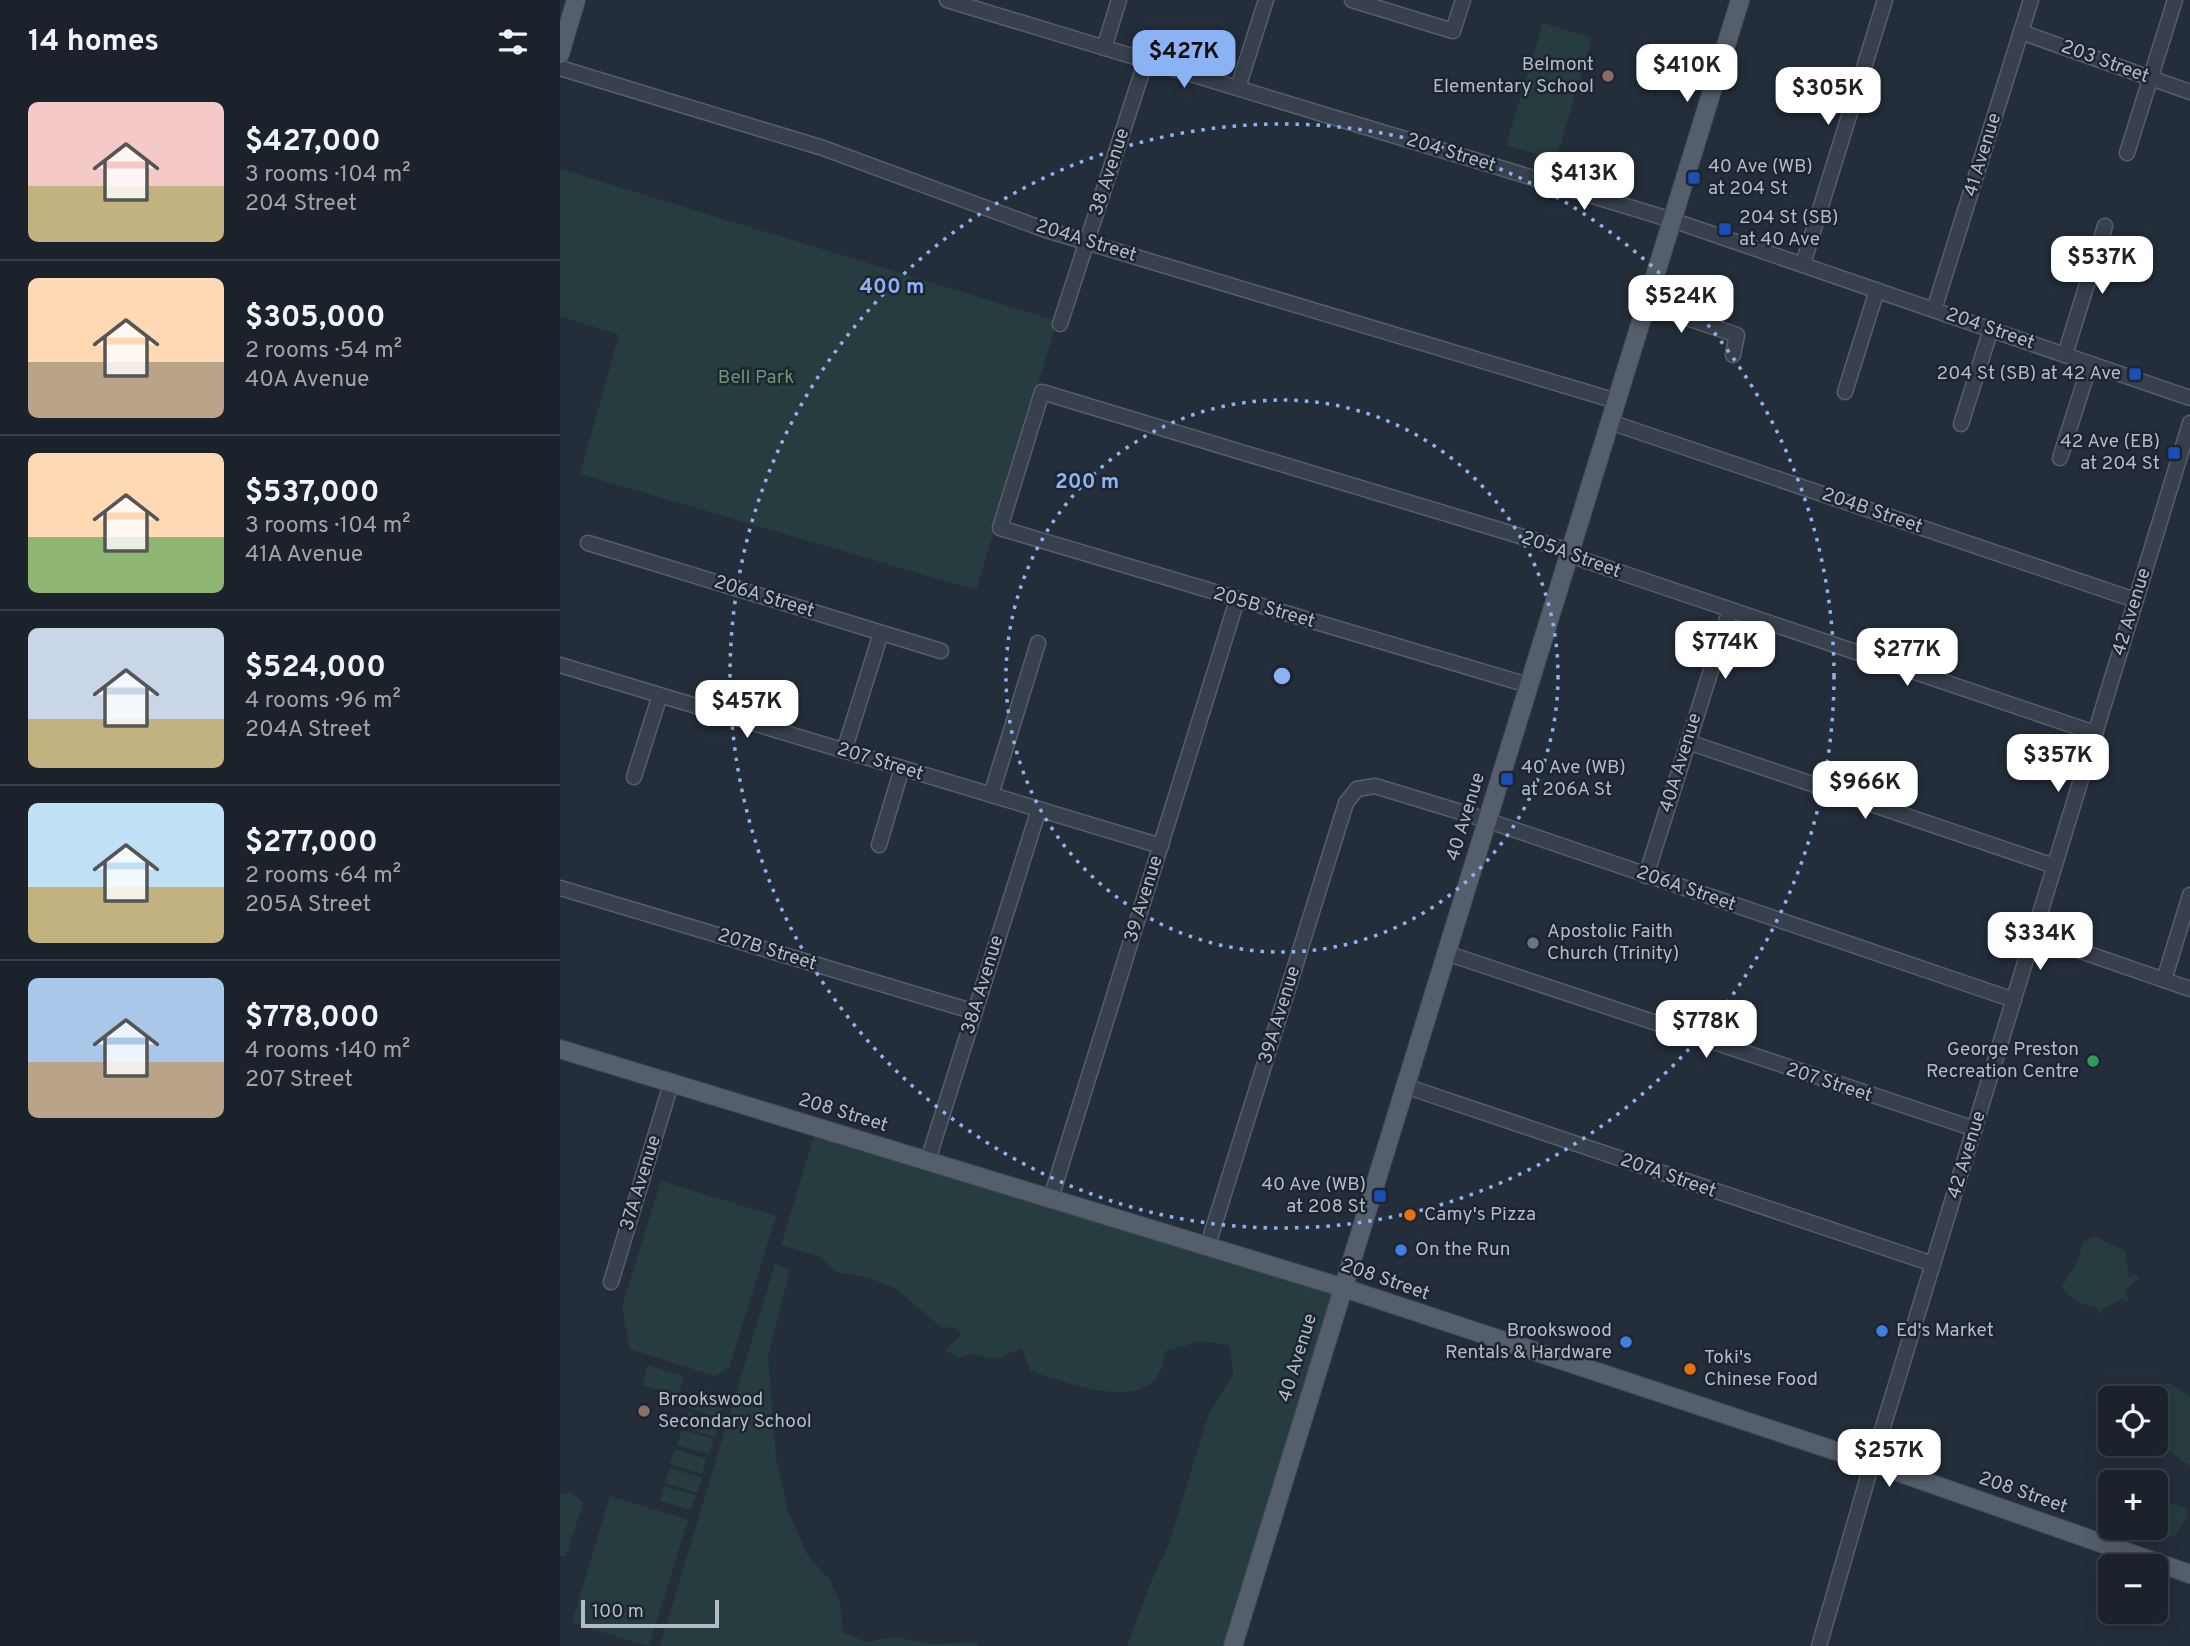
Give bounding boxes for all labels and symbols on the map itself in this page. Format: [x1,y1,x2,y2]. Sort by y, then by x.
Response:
pin: $427K [1135,31,1233,90]
street label: 203 Street [2058,35,2152,89]
pin: $410K [1638,44,1736,104]
place label: Belmont Elementary School [1433,53,1594,99]
marker: Belmont Elementary School [1600,68,1616,84]
pin: $305K [1779,68,1877,127]
street label: 41 Avenue [1959,110,2007,200]
street label: 38 Avenue [1085,125,1135,219]
street label: 204 Street [1403,128,1499,178]
pin: $413K [1535,152,1633,212]
place label: 40 Ave (WB) at 204 St [1708,155,1813,201]
marker: 40 Ave (WB) at 204 St [1686,170,1702,186]
place label: 204 St (SB) at 40 Ave [1739,206,1839,252]
street label: 204A Street [1033,214,1139,268]
marker: 204 St (SB) at 40 Ave [1717,221,1733,237]
pin: $537K [2053,236,2151,296]
text: 400 m [860,274,924,301]
pin: $524K [1632,276,1730,335]
street label: 204 Street [1942,303,2038,355]
place label: 204 St (SB) at 42 Ave [1937,362,2121,386]
park label: Bell Park [718,366,794,390]
marker: 204 St (SB) at 42 Ave [2127,366,2143,382]
place label: 42 Ave (EB) at 204 St [2060,430,2160,476]
marker: 42 Ave (EB) at 204 St [2166,445,2182,461]
text: 200 m [1055,469,1119,496]
street label: 204B Street [1819,483,1925,539]
street label: 205A Street [1518,526,1624,584]
street label: 42 Avenue [2107,565,2157,659]
street label: 206A Street [711,570,817,624]
street label: 205B Street [1210,582,1318,634]
pin: $774K [1676,622,1774,681]
pin: $277K [1858,628,1956,688]
centre of rings [1270,664,1294,688]
pin: $457K [698,680,796,740]
street label: 40A Avenue [1654,710,1708,816]
pin: $357K [2009,734,2107,794]
street label: 207 Street [834,737,926,787]
place label: 40 Ave (WB) at 206A St [1521,756,1626,802]
pin: $966K [1816,762,1914,821]
street label: 40 Avenue [1441,770,1491,864]
marker: 40 Ave (WB) at 206A St [1499,771,1515,787]
street label: 39 Avenue [1119,853,1169,945]
street label: 206A Street [1633,861,1739,917]
pin: $334K [1991,912,2089,972]
place label: Apostolic Faith Church (Trinity) [1547,920,1679,966]
street label: 207B Street [715,924,819,976]
street label: 38A Avenue [957,933,1009,1037]
marker: Apostolic Faith Church (Trinity) [1525,935,1541,951]
street label: 39A Avenue [1254,963,1306,1067]
pin: $778K [1657,1000,1755,1060]
place label: George Preston Recreation Centre [1926,1038,2079,1084]
marker: George Preston Recreation Centre [2085,1053,2101,1069]
street label: 207 Street [1783,1058,1875,1108]
street label: 208 Street [795,1088,891,1138]
street label: 42 Avenue [1942,1108,1992,1202]
street label: 37A Avenue [615,1132,667,1234]
street label: 207A Street [1617,1148,1719,1204]
place label: 40 Ave (WB) at 208 St [1261,1173,1366,1219]
marker: 40 Ave (WB) at 208 St [1372,1188,1388,1204]
place label: Camy's Pizza [1424,1203,1536,1227]
marker: Camy's Pizza [1402,1207,1418,1223]
place label: On the Run [1415,1238,1510,1262]
marker: On the Run [1393,1242,1409,1258]
street label: 208 Street [1337,1254,1433,1306]
street label: 40 Avenue [1273,1311,1323,1405]
place label: Brookswood Rentals & Hardware [1445,1319,1612,1365]
place label: Ed's Market [1896,1319,1994,1343]
marker: Ed's Market [1874,1323,1890,1339]
marker: Brookswood Rentals & Hardware [1618,1334,1634,1350]
place label: Toki's Chinese Food [1704,1346,1818,1392]
marker: Toki's Chinese Food [1682,1361,1698,1377]
place label: Brookswood Secondary School [658,1388,812,1434]
marker: Brookswood Secondary School [636,1403,652,1419]
pin: $257K [1840,1430,1938,1489]
street label: 208 Street [1975,1467,2071,1519]
scale bar [581,1597,719,1629]

